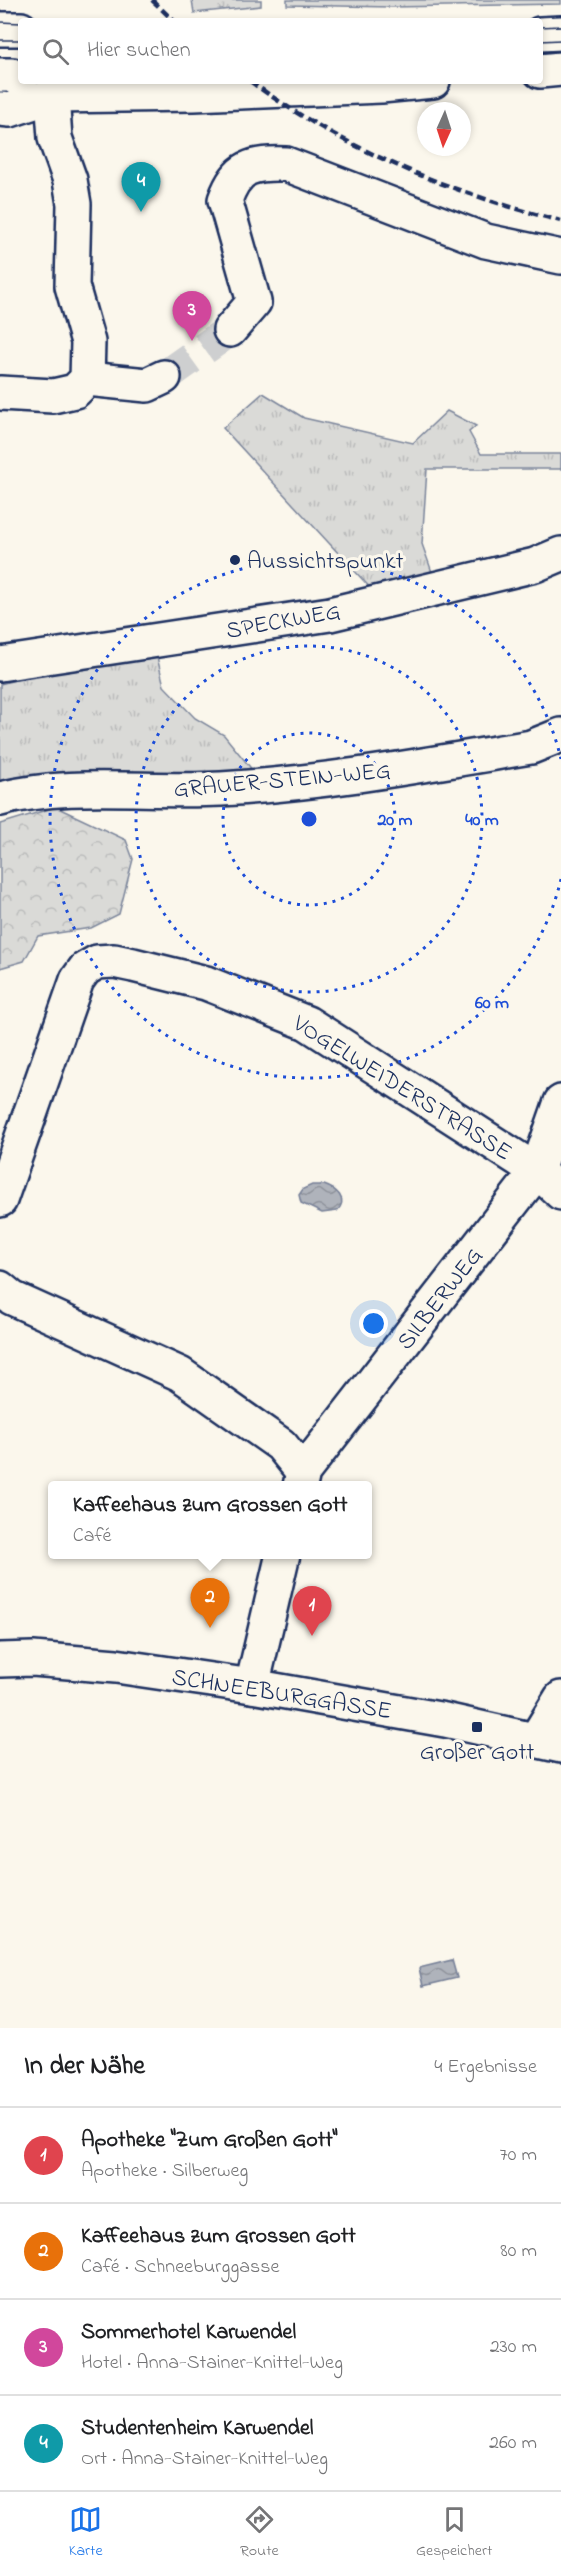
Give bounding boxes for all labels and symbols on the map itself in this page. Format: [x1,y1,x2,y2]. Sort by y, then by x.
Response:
north arrow [417,102,471,156]
pin: 4 [122,162,160,212]
pin: 3 [172,292,212,341]
place label: Aussichtspunkt [247,545,404,580]
marker: Aussichtspunkt [228,553,242,567]
street label: SPECKWEG [224,595,343,650]
street label: GRAUER-STEIN-WEG [172,755,392,808]
text: 20 m [376,808,413,834]
text: 40 m [465,808,499,834]
centre of rings [299,809,319,829]
text: 60 m [475,991,509,1017]
street label: VOGELWEIDERSTRASSE [285,1007,518,1171]
street label: SILBERWEG [390,1241,492,1358]
your location [359,1309,388,1338]
pin: 2 [190,1578,230,1628]
pin: 1 [292,1586,332,1636]
street label: SCHNEEBURGGASSE [169,1661,394,1730]
marker: Großer Gott [470,1720,484,1734]
place label: Großer Gott [420,1736,534,1771]

